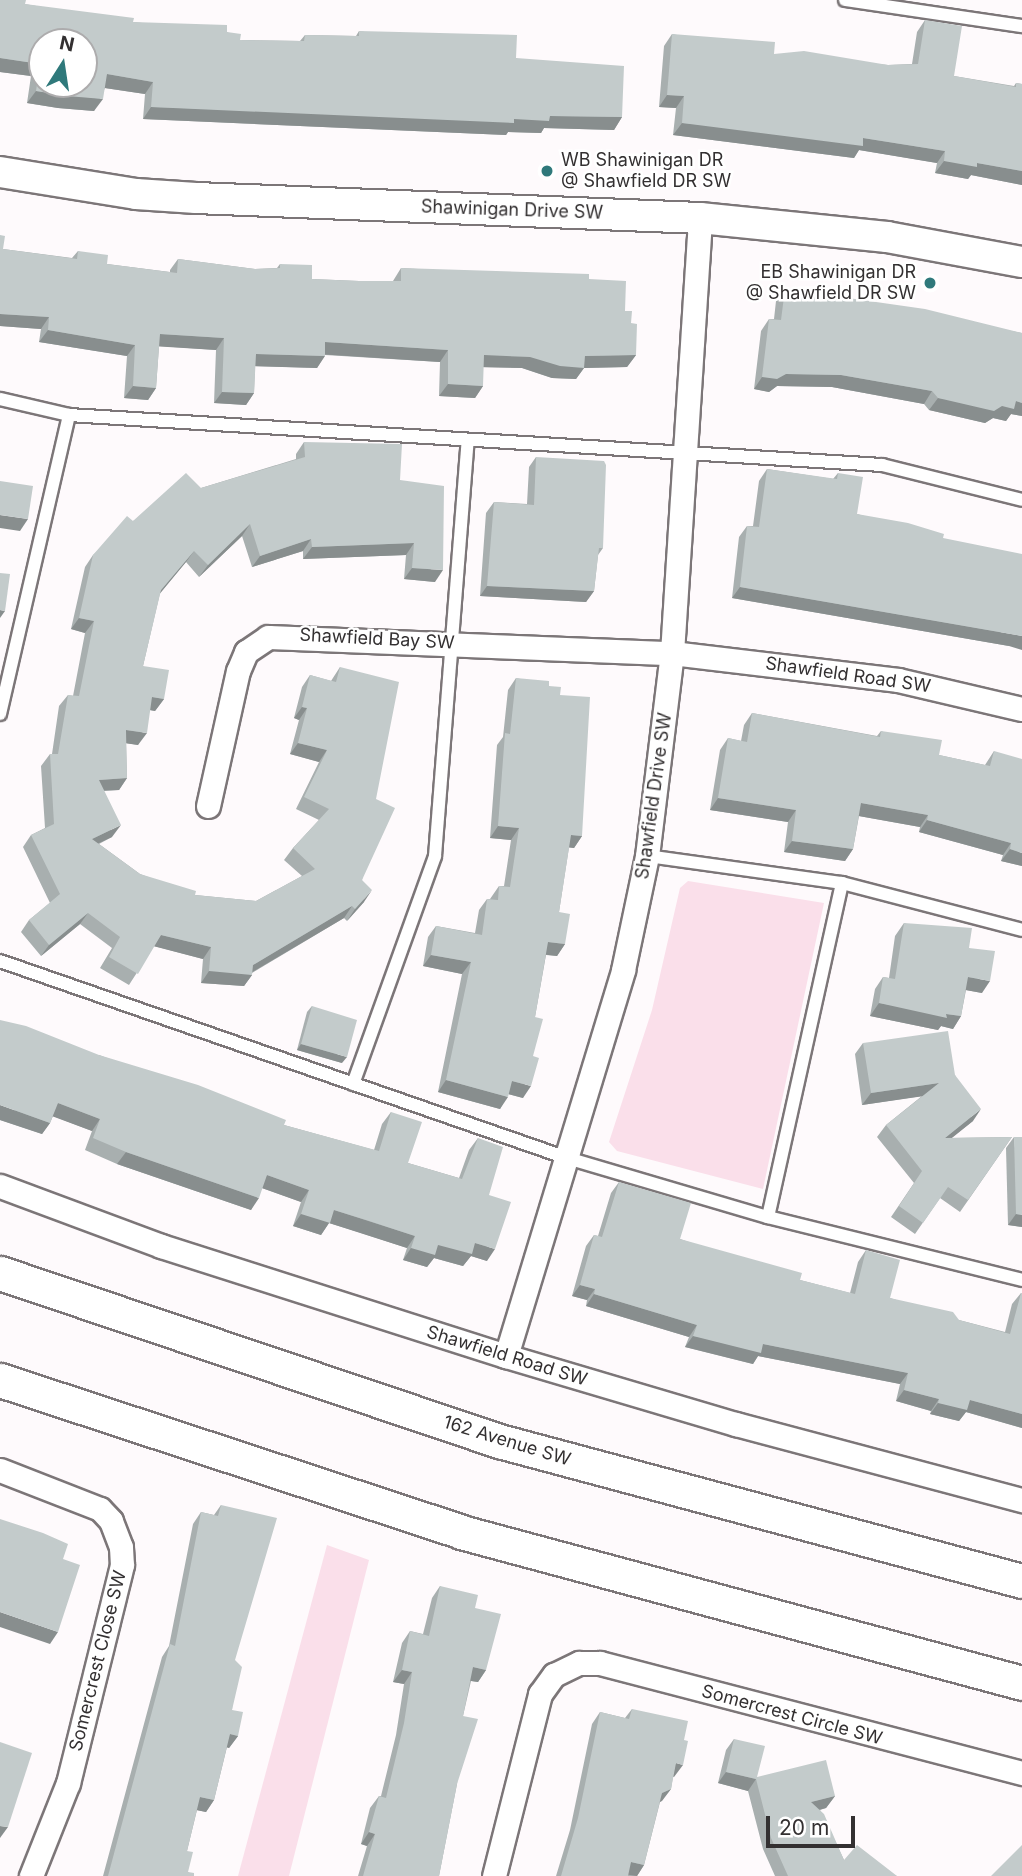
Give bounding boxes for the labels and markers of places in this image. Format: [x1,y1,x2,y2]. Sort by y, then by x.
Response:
place label: WB Shawinigan DR @ Shawfield DR SW [561,150,731,192]
marker: WB Shawinigan DR @ Shawfield DR SW [539,163,555,179]
place label: EB Shawinigan DR @ Shawfield DR SW [746,262,916,304]
marker: EB Shawinigan DR @ Shawfield DR SW [922,275,938,291]

